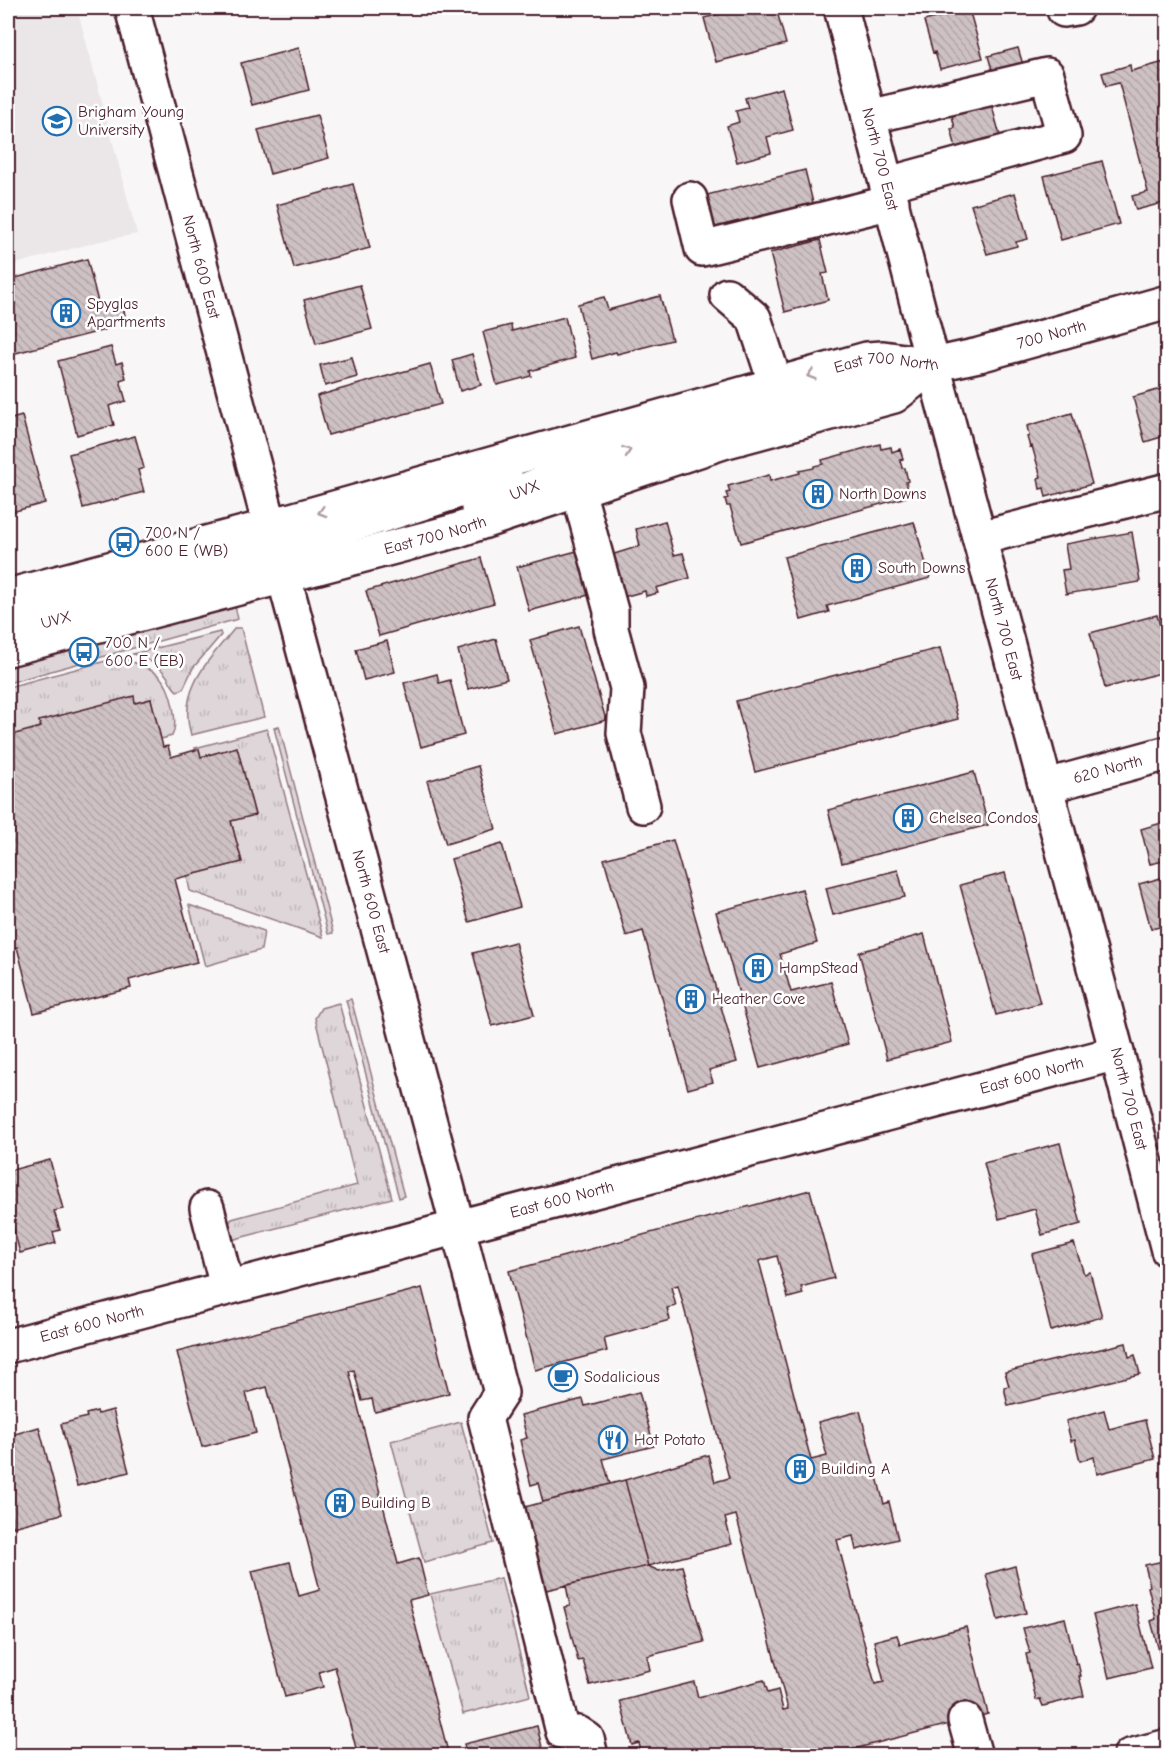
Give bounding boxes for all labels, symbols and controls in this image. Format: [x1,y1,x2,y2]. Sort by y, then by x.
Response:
place label: Brigham Young University [78,103,184,139]
school or university icon: Brigham Young University [41,105,73,137]
street label: North 700 East [858,106,902,213]
street label: North 600 East [179,213,224,321]
place label: Spyglas Apartments [87,295,166,331]
building icon: Spyglas Apartments [50,297,82,329]
street label: 700 North [1015,316,1088,353]
street label: East 700 North [832,349,940,377]
one-way arrow [806,368,817,380]
one-way arrow [621,446,632,459]
street label: UVX [507,476,542,504]
building icon: North Downs [802,478,834,510]
place label: North Downs [839,485,927,503]
one-way arrow [317,505,328,517]
street label: East 700 North [382,512,489,558]
place label: 700 N / 600 E (WB) [145,524,228,560]
bus stop icon: 700 N / 600 E (WB) [108,526,140,558]
building icon: South Downs [841,552,873,584]
place label: South Downs [878,559,966,577]
street label: North 700 East [981,576,1026,683]
street label: UVX [39,607,73,633]
place label: 700 N / 600 E (EB) [105,634,184,670]
bus stop icon: 700 N / 600 E (EB) [68,636,100,668]
street label: 620 North [1071,751,1144,787]
building icon: Chelsea Condos [892,802,924,834]
place label: Chelsea Condos [929,809,1038,827]
street label: North 600 East [348,848,393,956]
building icon: HampStead [742,952,774,984]
place label: HampStead [779,959,858,977]
building icon: Heather Cove [675,983,707,1015]
place label: Heather Cove [712,990,805,1008]
street label: North 700 East [1107,1045,1151,1152]
street label: East 600 North [978,1053,1086,1098]
street label: East 600 North [508,1177,616,1222]
street label: East 600 North [38,1301,146,1346]
cafe icon: Sodalicious [547,1361,579,1393]
place label: Sodalicious [584,1368,660,1386]
restaurant icon: Hot Potato [597,1424,629,1456]
place label: Hot Potato [634,1431,705,1449]
building icon: Building A [784,1453,816,1485]
place label: Building A [821,1460,890,1478]
building icon: Building B [324,1487,356,1519]
place label: Building B [361,1494,431,1512]

